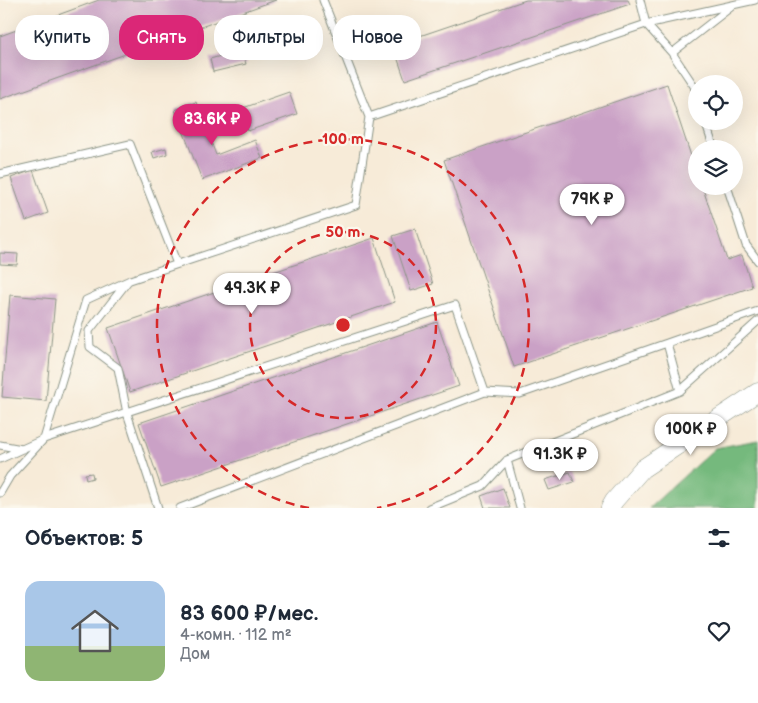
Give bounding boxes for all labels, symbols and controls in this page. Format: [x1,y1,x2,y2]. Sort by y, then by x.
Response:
chip: Купить [15,15,109,60]
chip: Снять [119,15,204,60]
chip: Фильтры [214,15,323,60]
chip: Новое [333,15,421,60]
map controls [688,75,743,195]
button: locate [688,75,743,130]
pin: 83.6K ₽ [166,104,258,146]
text: 83.6K ₽ [184,110,240,129]
text: 100 m [322,130,364,149]
button: layers [688,140,743,195]
pin: 79K ₽ [557,184,627,226]
text: 79K ₽ [571,190,613,209]
text: 50 m [326,223,361,242]
pin: 49.3K ₽ [206,272,298,315]
text: 49.3K ₽ [224,279,280,298]
centre of rings [334,316,352,334]
pin: 100K ₽ [650,414,732,456]
text: 100K ₽ [665,420,717,439]
pin: 91.3K ₽ [514,438,606,481]
text: 91.3K ₽ [533,445,587,464]
icon: filters [705,524,733,552]
text: Объектов: 5 [25,526,143,551]
icon: home [65,601,125,661]
text: 83 600 ₽/мес. [180,601,318,626]
icon: heart [705,617,733,645]
text: 4-комн. · 112 m² [180,626,292,645]
text: Дом [180,645,210,664]

